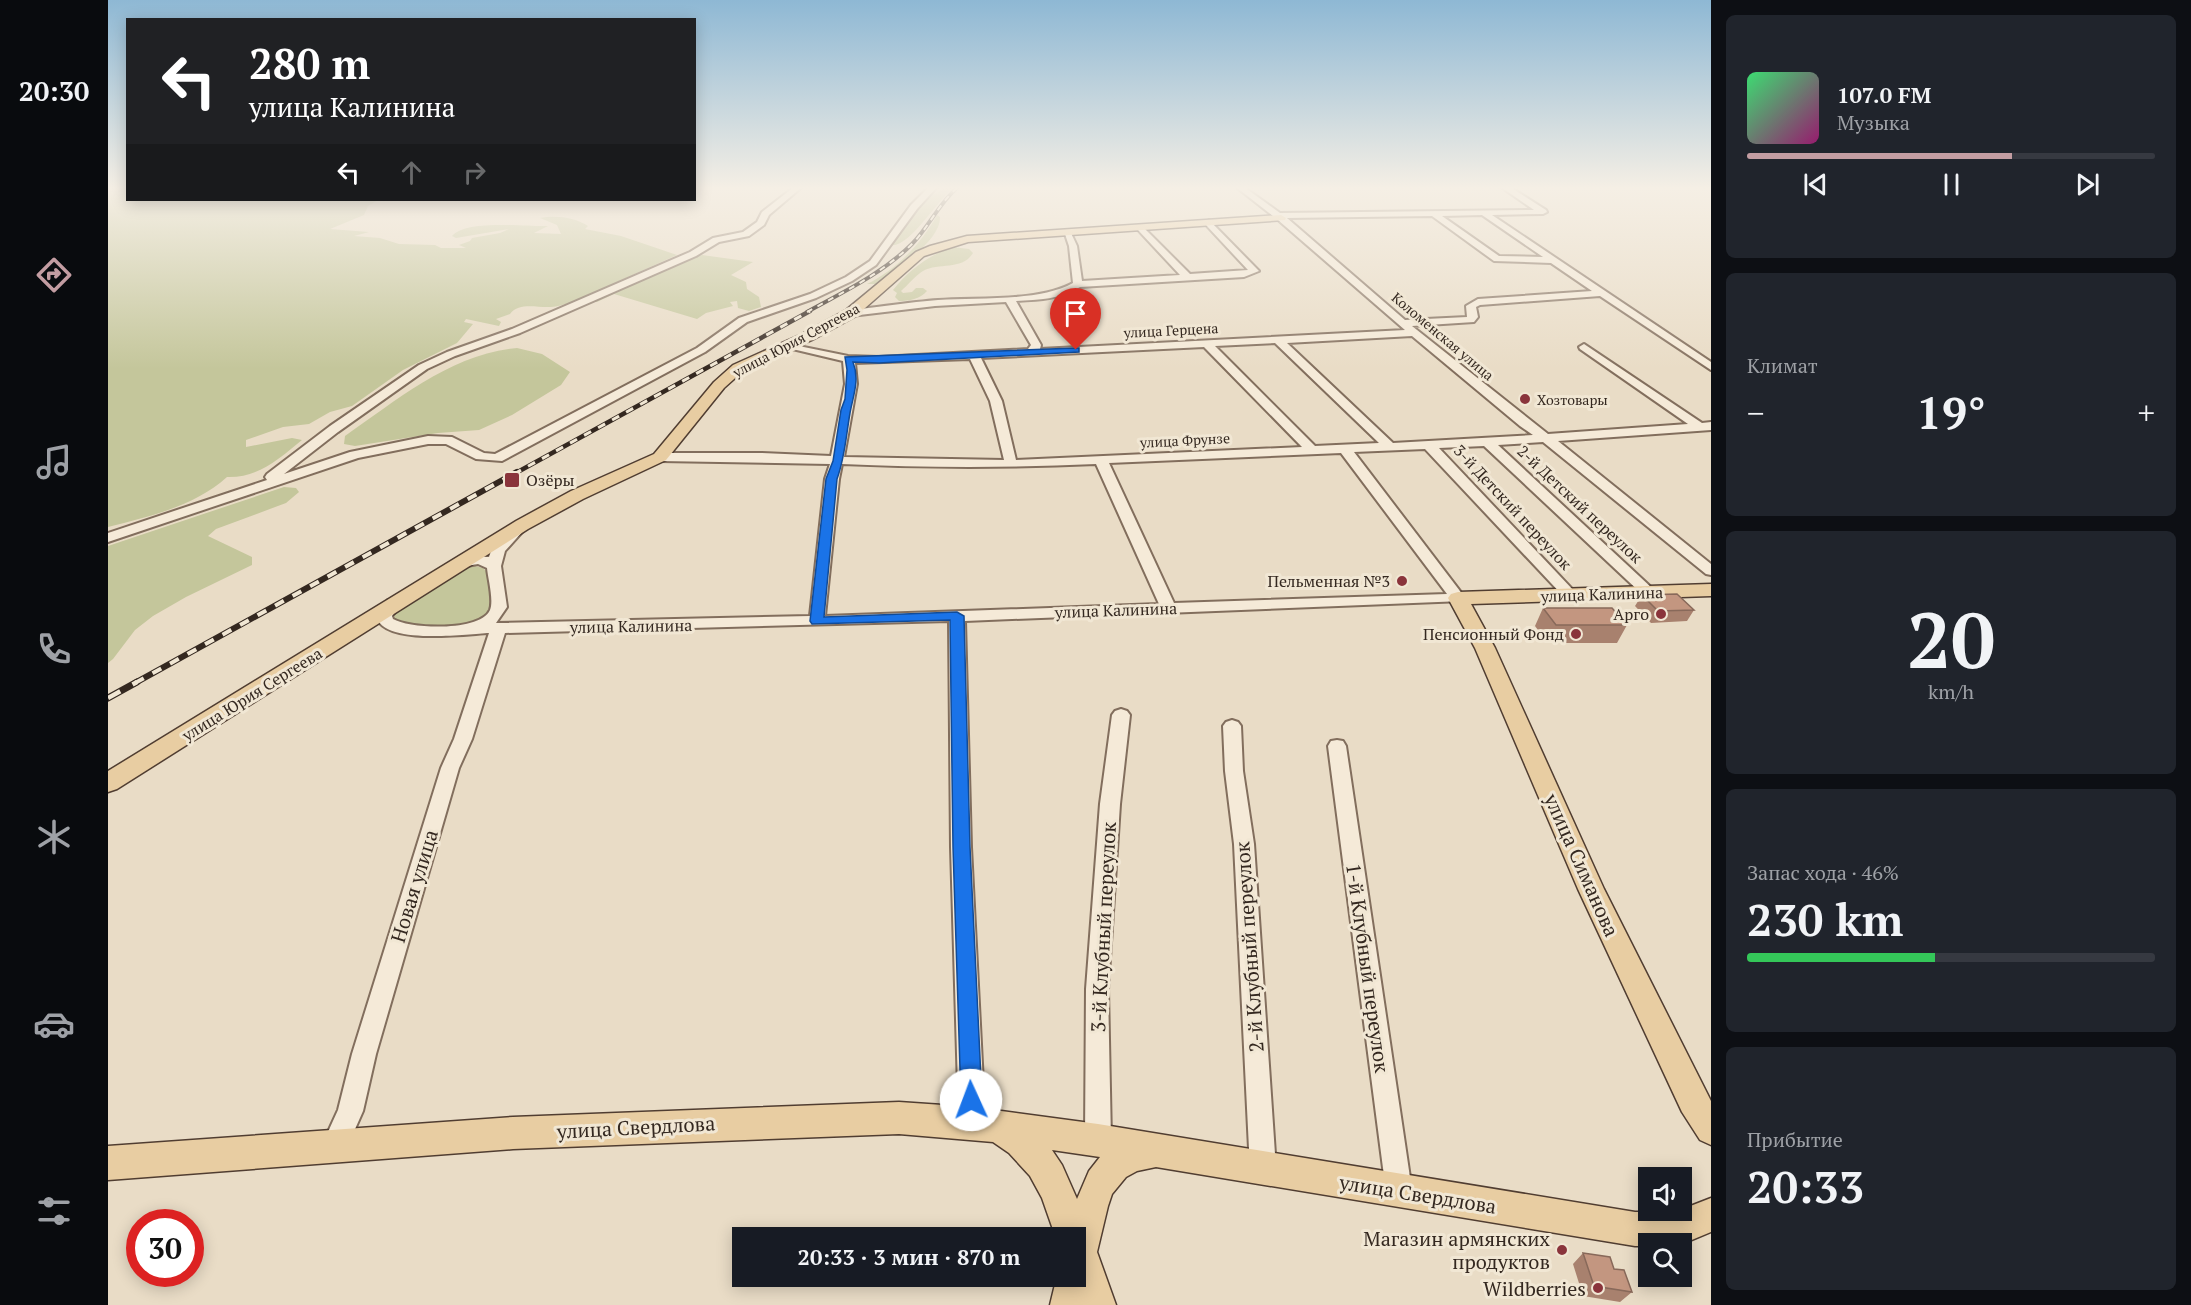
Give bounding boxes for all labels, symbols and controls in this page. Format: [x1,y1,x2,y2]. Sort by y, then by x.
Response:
text: 280 m [249,35,370,91]
icon: left [150,42,228,120]
text: 20:30 [19,73,89,109]
text: 107.0 FM [1837,80,1931,109]
text: улица Калинина [249,89,455,125]
text: Музыка [1837,109,1910,136]
icon: left [332,156,365,189]
icon: ahead [395,156,428,189]
icon: right [458,156,491,189]
icon: previous [1799,168,1832,201]
icon: pause [1935,168,1968,201]
icon: next [2071,168,2104,201]
icon: directions [33,254,75,296]
pin [1050,288,1101,350]
street label: Коломенская улица [1388,288,1498,384]
icon: arrive [1059,297,1092,330]
street label: улица Юрия Сергеева [728,298,863,382]
street label: улица Герцена [1122,318,1219,342]
text: Климат [1747,352,1818,379]
text: 19° [1916,382,1986,442]
place label: Хозтовары [1537,390,1608,409]
text: − [1747,391,1765,434]
text: + [2137,391,2155,434]
marker: Хозтовары [1518,392,1532,406]
street label: улица Фрунзе [1139,428,1230,452]
street label: 3-й Детский переулок [1449,440,1577,575]
street label: 2-й Детский переулок [1513,440,1648,568]
icon: music [33,441,75,483]
place label: Озёры [526,469,575,491]
marker: Озёры [503,471,521,489]
place label: Пельменная №3 [1268,570,1390,592]
marker: Пельменная №3 [1395,574,1409,588]
street label: улица Калинина [1539,581,1664,607]
text: 20 [1907,587,1995,690]
street label: улица Калинина [1053,597,1178,623]
place label: Арго [1613,603,1649,625]
marker: Арго [1654,607,1668,621]
street label: улица Калинина [569,614,692,638]
place label: Пенсионный Фонд [1423,623,1564,645]
marker: Пенсионный Фонд [1569,627,1583,641]
icon: phone [33,628,75,670]
street label: улица Юрия Сергеева [177,642,326,747]
text: km/h [1928,678,1974,705]
street label: улица Симанова [1538,788,1626,941]
icon: climate [33,816,75,858]
street label: 3-й Клубный переулок [1084,821,1122,1033]
street label: Новая улица [384,826,444,946]
street label: 2-й Клубный переулок [1228,841,1270,1053]
text: Запас хода · 46% [1747,859,1899,886]
street label: 1-й Клубный переулок [1340,862,1396,1074]
text: 230 km [1747,889,1903,949]
icon: car [33,1003,75,1045]
position arrow [939,1068,1003,1132]
street label: улица Свердлова [555,1109,716,1145]
text: Прибытие [1747,1126,1843,1153]
text: 20:33 [1747,1156,1864,1216]
map controls [1638,1167,1692,1287]
button: sound [1638,1167,1692,1221]
street label: улица Свердлова [1337,1168,1498,1220]
icon: filters [33,1190,75,1232]
speed limit sign: 30 [126,1209,204,1287]
place label: Магазин армянских продуктов [1363,1225,1551,1275]
button: search [1638,1233,1692,1287]
text: 20:33 · 3 мин · 870 m [798,1242,1020,1271]
marker: Магазин армянских продуктов [1555,1243,1569,1257]
place label: Wildberries [1483,1275,1586,1302]
marker: Wildberries [1591,1281,1605,1295]

